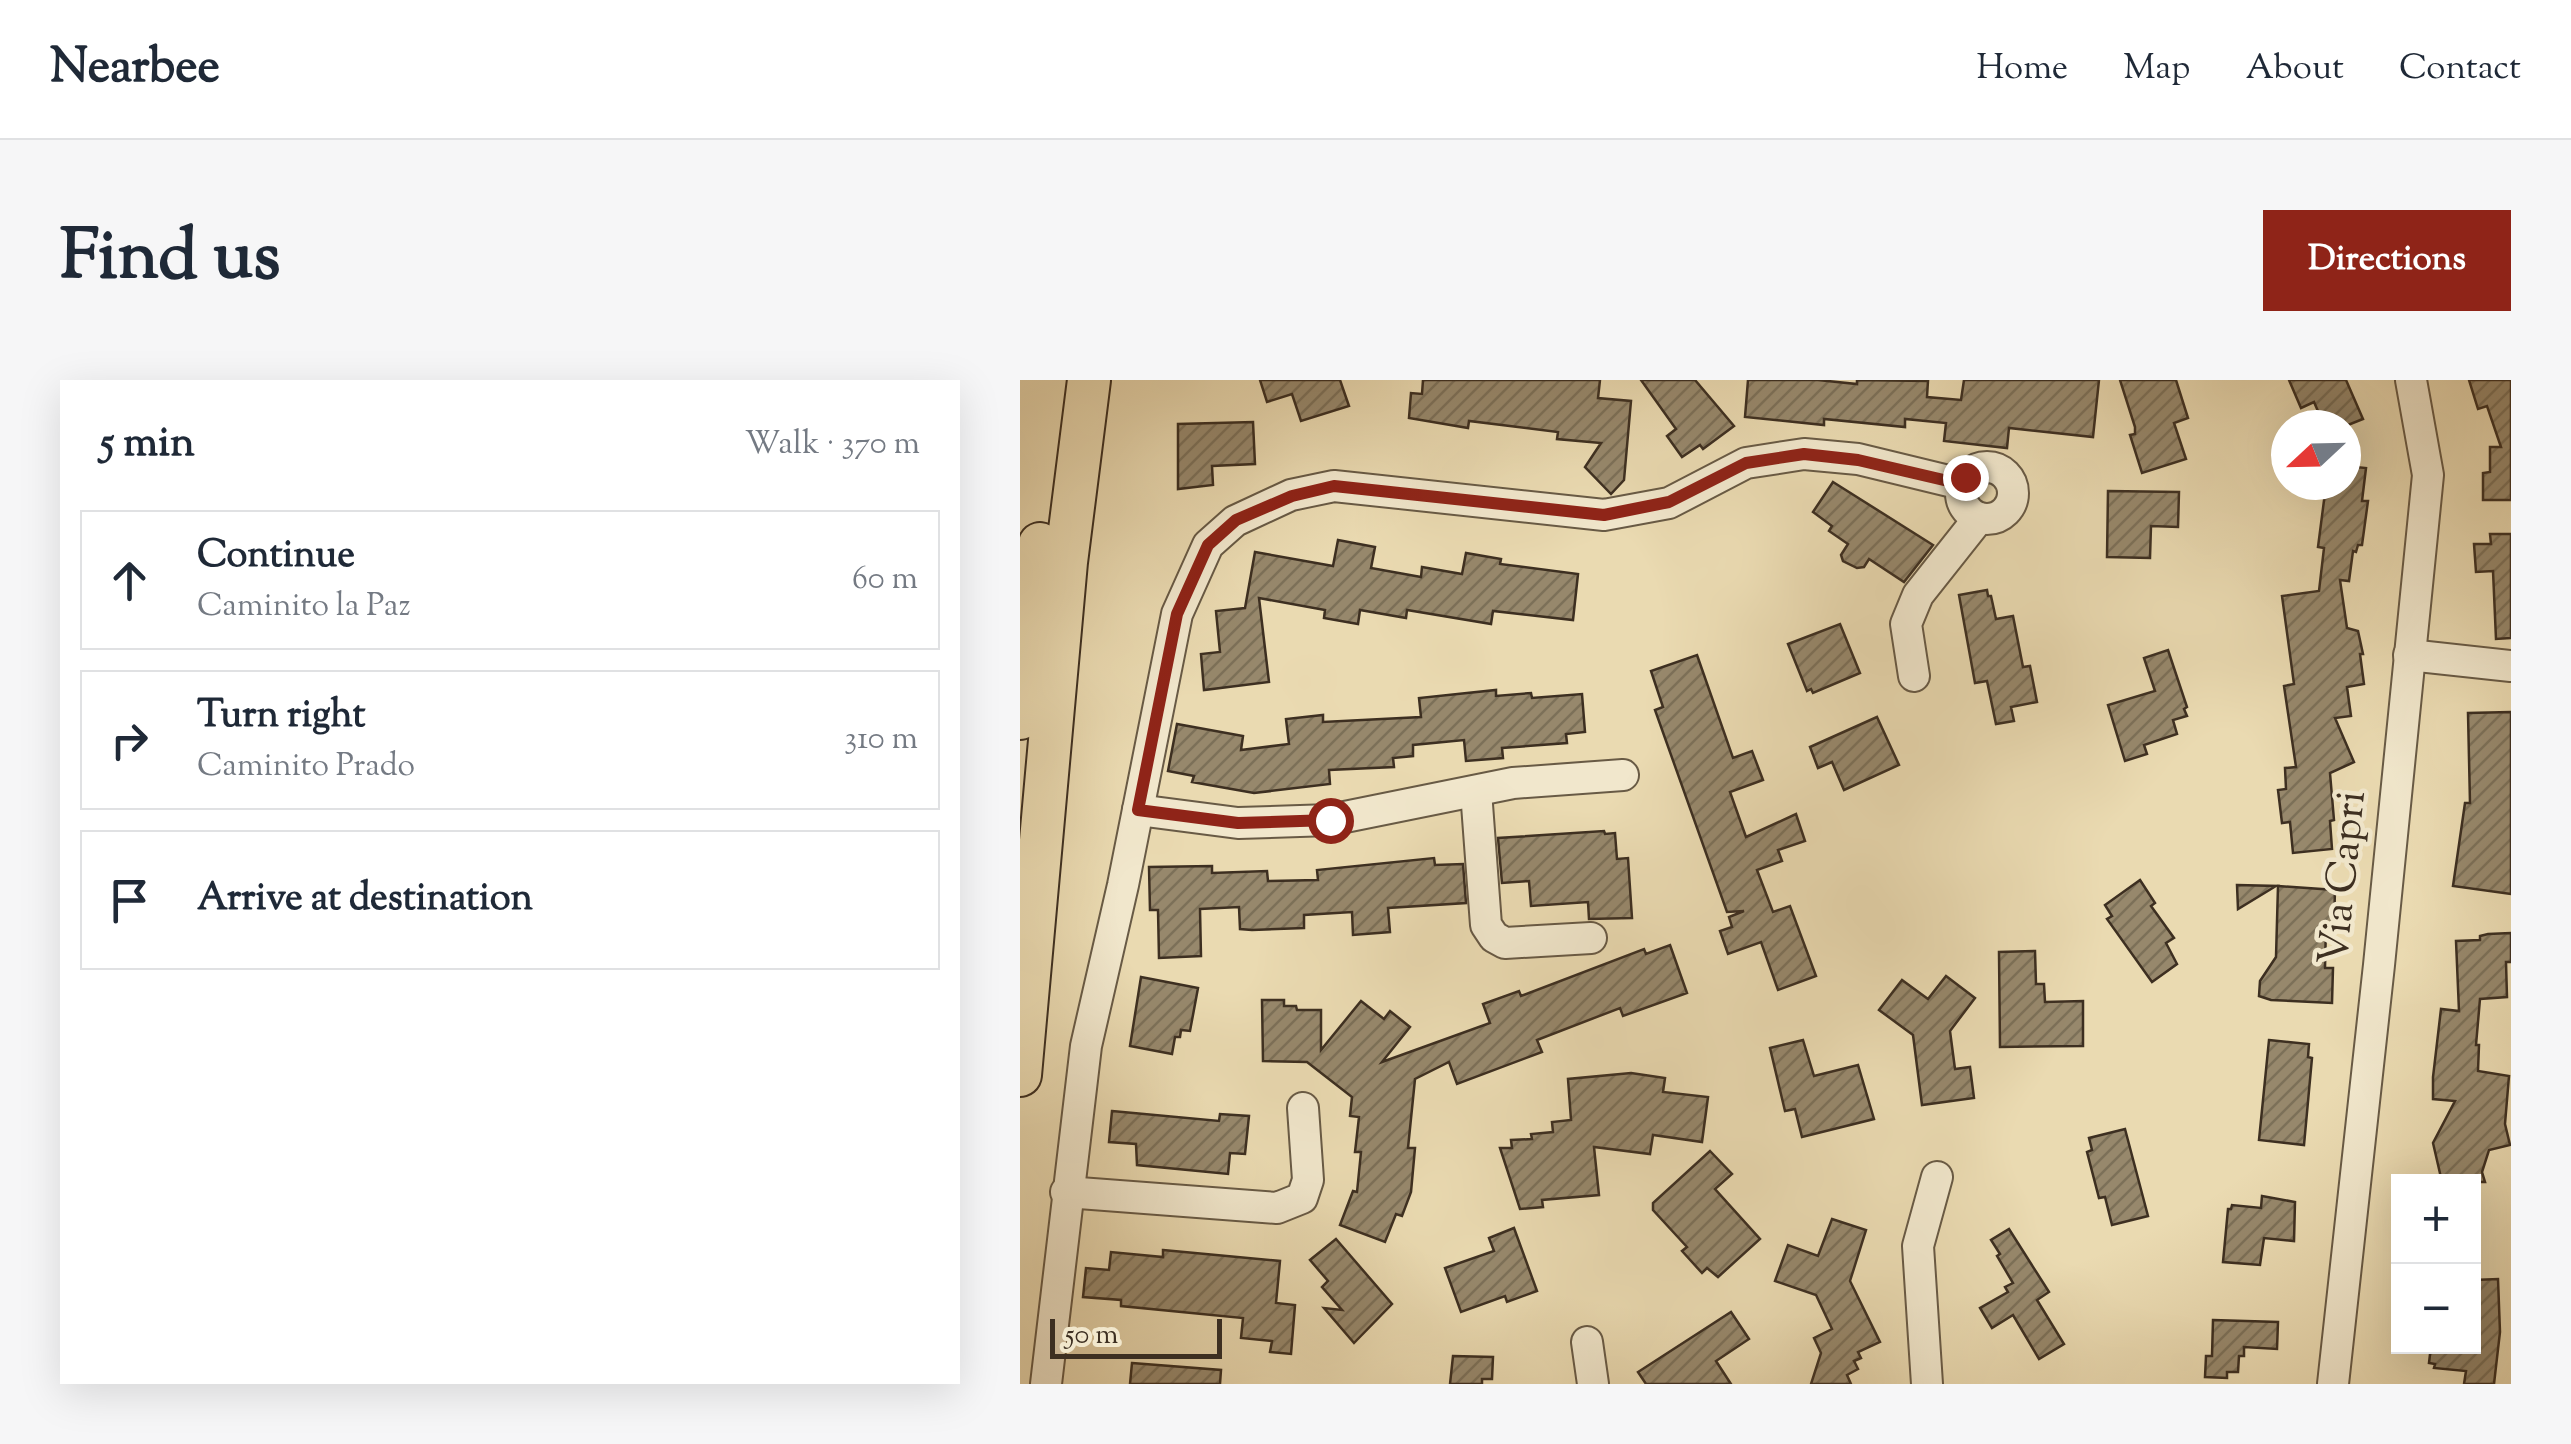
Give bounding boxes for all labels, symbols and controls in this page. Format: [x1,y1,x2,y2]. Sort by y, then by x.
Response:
text: Nearbee [50,35,220,104]
text: Home [1976,44,2068,95]
text: Map [2123,44,2191,95]
text: About [2246,44,2344,95]
text: Contact [2399,44,2521,95]
text: Find us [60,210,281,310]
button: Directions [2263,210,2511,311]
north arrow [2271,410,2361,500]
text: 5 min [100,415,195,475]
text: Walk · 370 m [745,422,920,468]
route end [1943,455,1989,501]
text: Continue [197,530,355,584]
icon: ahead [102,553,157,608]
text: 60 m [852,557,918,603]
text: Caminito la Paz [197,584,411,630]
text: Turn right [197,690,365,744]
icon: right [102,713,157,768]
text: 310 m [844,717,918,763]
text: Caminito Prado [197,744,415,790]
street label: Via Capri [2306,788,2384,968]
route start [1308,798,1354,844]
icon: arrive [102,873,157,928]
text: Arrive at destination [197,873,533,927]
map controls [2391,1174,2481,1354]
button: + [2391,1174,2481,1264]
button: − [2391,1264,2481,1354]
scale bar [1050,1314,1222,1358]
text: 50 m [1065,1316,1119,1356]

